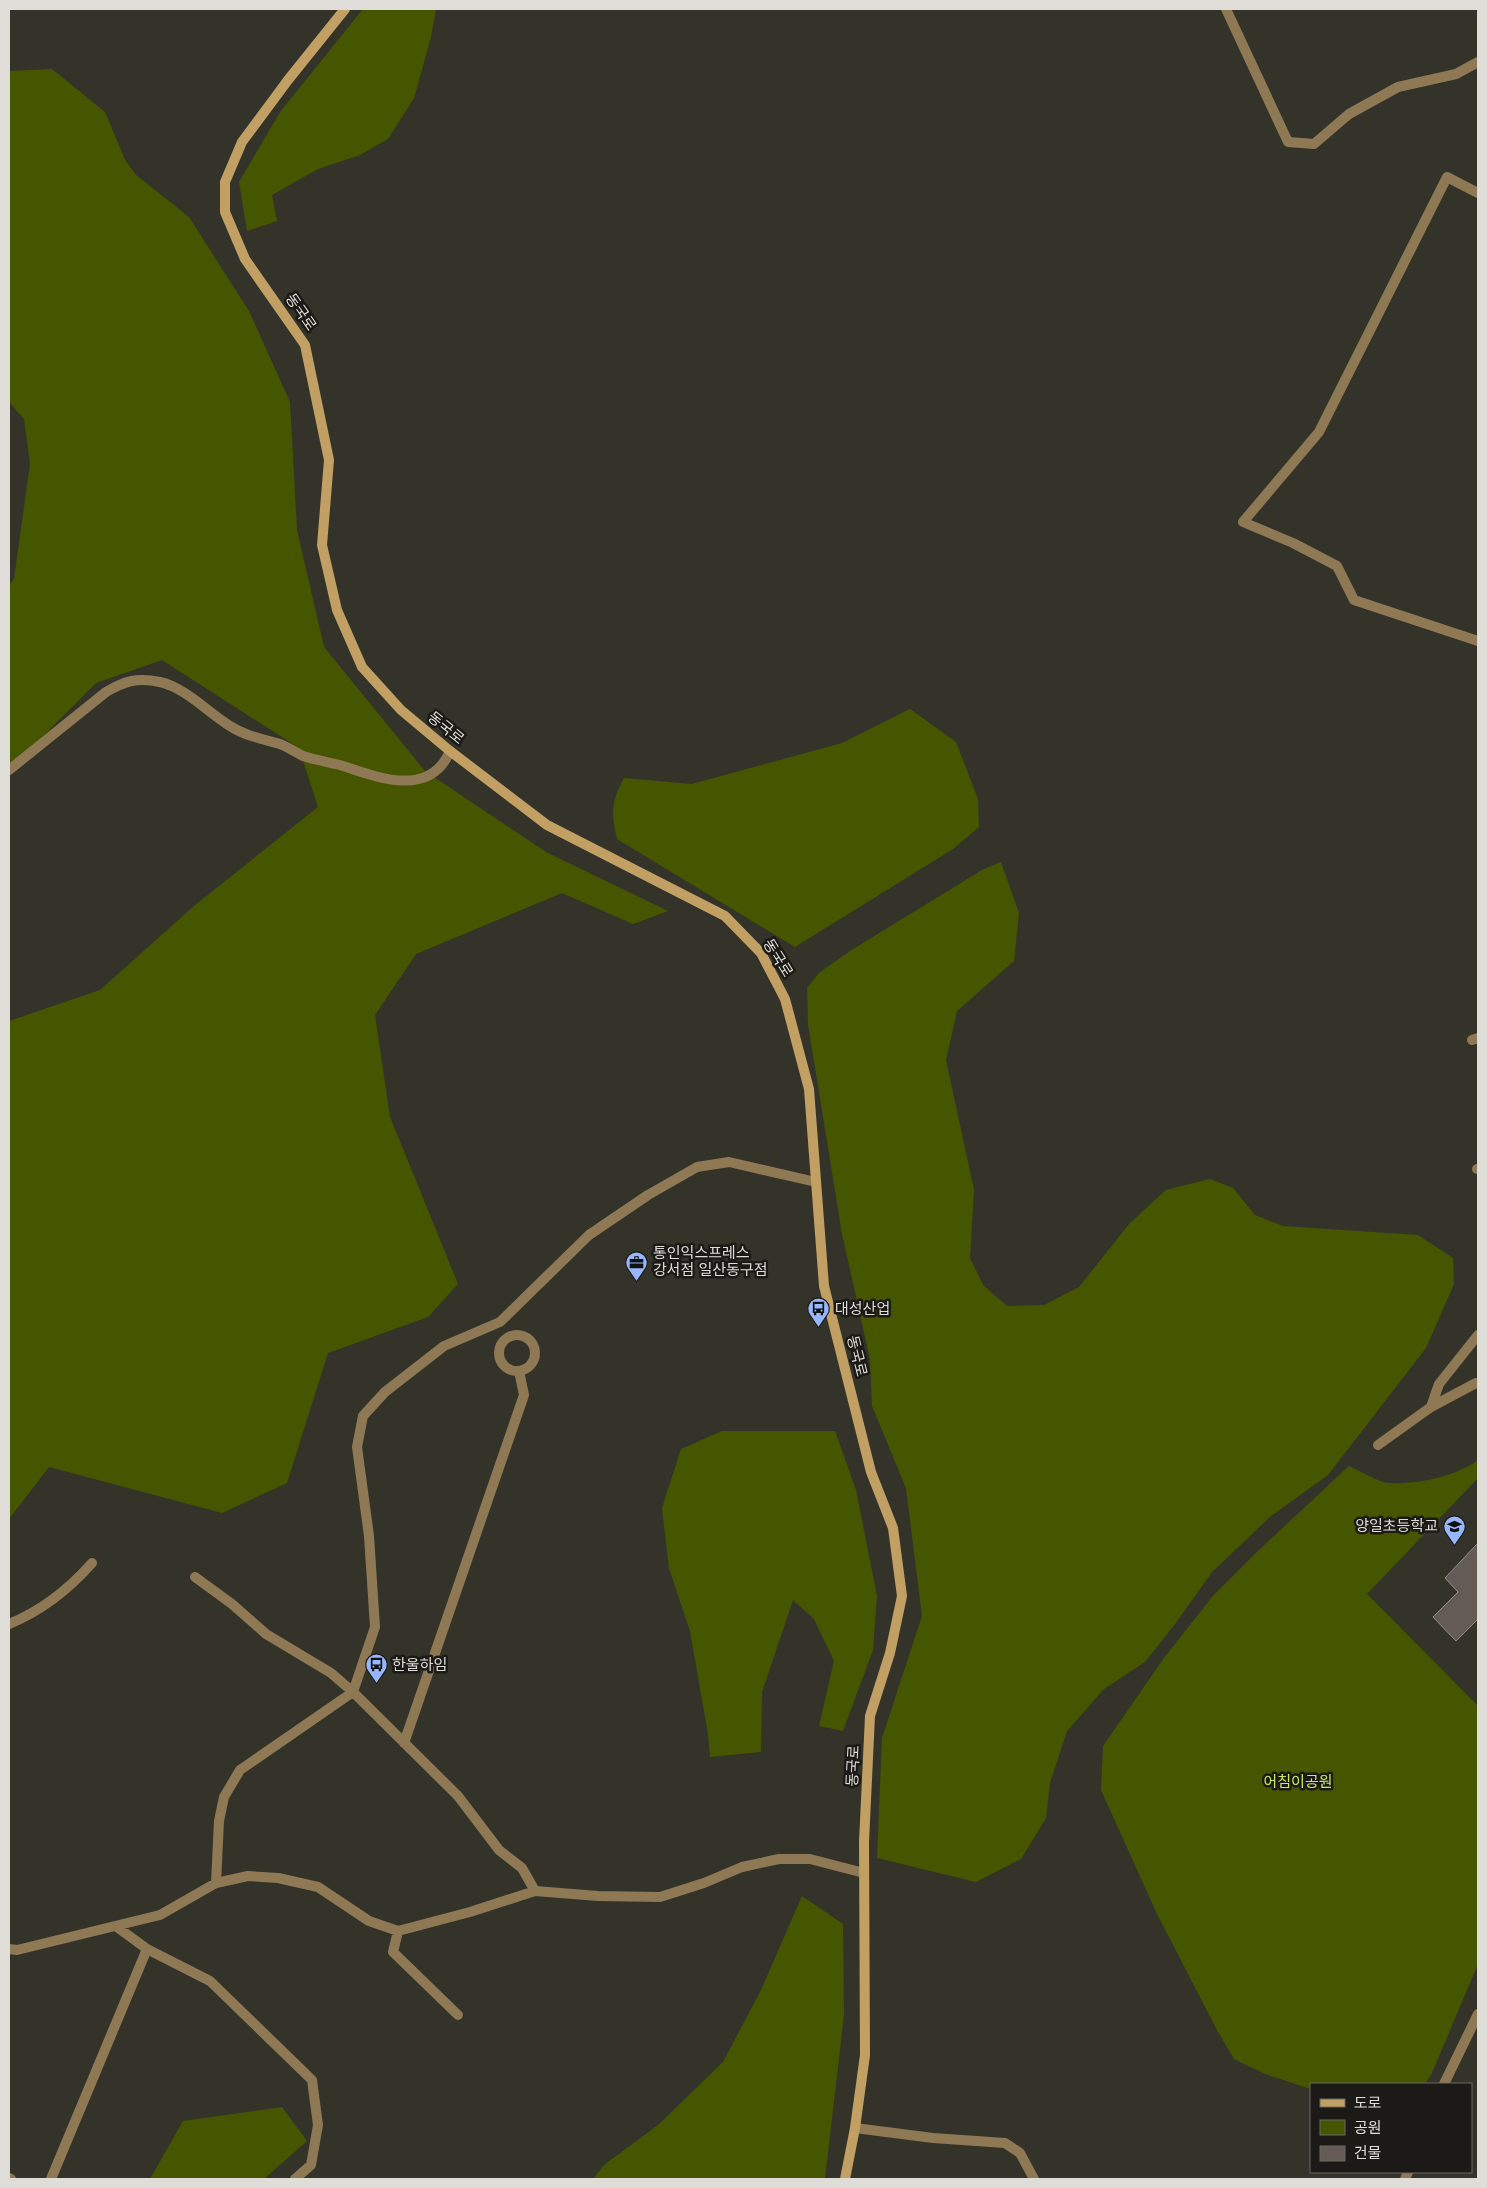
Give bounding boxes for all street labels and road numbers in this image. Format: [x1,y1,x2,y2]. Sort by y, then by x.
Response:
street label: 동국로 [283,290,320,334]
street label: 동국로 [425,708,468,747]
street label: 동국로 [760,936,797,980]
street label: 동국로 [844,1334,871,1378]
street label: 동국로 [843,1745,862,1787]

